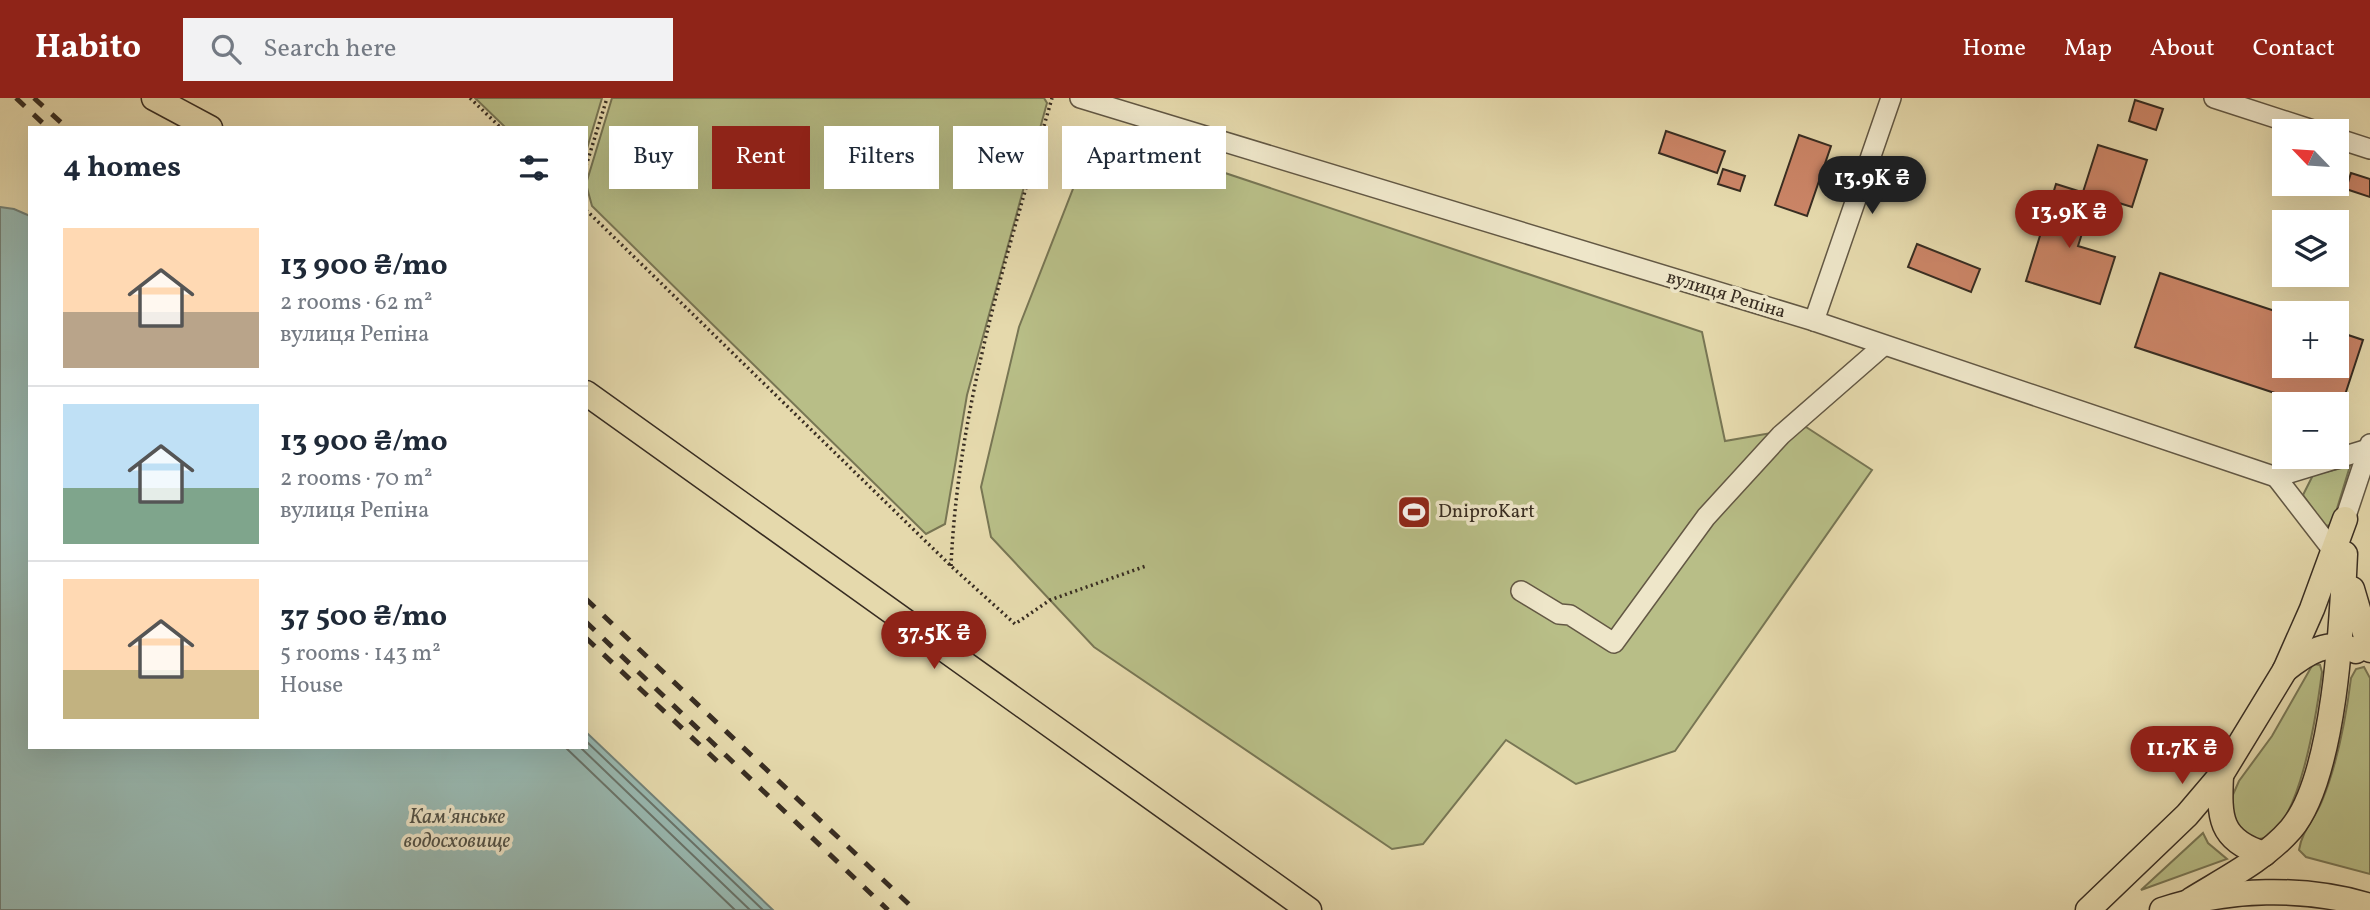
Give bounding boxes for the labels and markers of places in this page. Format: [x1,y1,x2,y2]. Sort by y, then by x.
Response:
pin: 13.9K ₴ [1807,156,1937,216]
pin: 13.9K ₴ [2004,190,2134,250]
sports icon: DniproKart [1395,493,1433,531]
place label: DniproKart [1438,499,1535,525]
pin: 37.5K ₴ [869,612,999,671]
pin: 11.7K ₴ [2117,726,2247,786]

